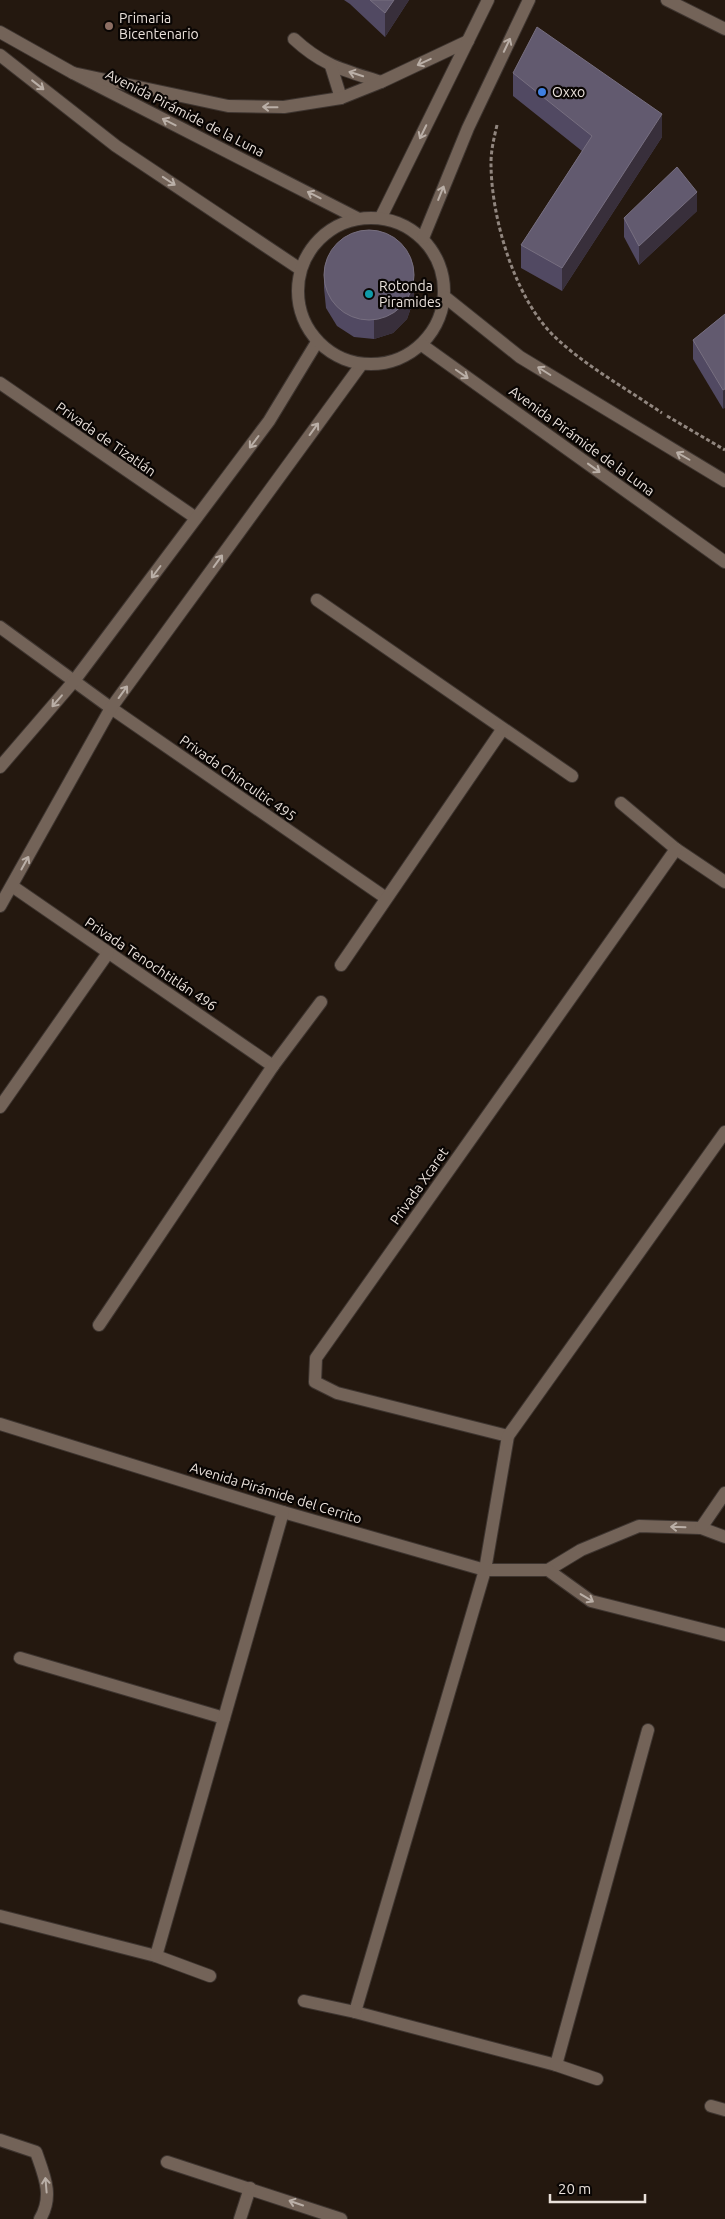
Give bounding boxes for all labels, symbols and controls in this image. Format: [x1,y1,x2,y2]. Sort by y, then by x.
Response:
place label: Primaria Bicentenario [119,10,199,42]
marker: Primaria Bicentenario [103,20,115,32]
one-way arrow [503,38,513,53]
one-way arrow [417,58,432,67]
street label: Avenida Pirámide de la Luna [103,66,267,160]
one-way arrow [349,69,364,78]
one-way arrow [32,79,45,90]
place label: Oxxo [552,84,585,100]
marker: Oxxo [536,86,548,98]
one-way arrow [262,102,278,111]
one-way arrow [162,117,177,126]
one-way arrow [418,124,427,139]
one-way arrow [162,176,176,186]
one-way arrow [437,186,447,201]
one-way arrow [307,190,322,199]
place label: Rotonda Piramides [379,278,441,310]
marker: Rotonda Piramides [363,288,375,300]
one-way arrow [538,366,552,376]
one-way arrow [454,368,468,379]
street label: Avenida Pirámide de la Luna [506,383,658,499]
street label: Privada de Tizatlán [53,399,159,479]
one-way arrow [309,423,319,437]
one-way arrow [248,435,259,448]
one-way arrow [677,450,691,460]
one-way arrow [587,463,601,473]
one-way arrow [213,554,223,568]
one-way arrow [151,565,161,579]
one-way arrow [117,686,128,699]
one-way arrow [52,694,63,707]
street label: Privada Chincultic 495 [177,732,299,824]
one-way arrow [20,857,30,871]
street label: Privada Tenochtitlán 496 [82,914,220,1014]
street label: Privada Xcaret [387,1144,452,1228]
street label: Avenida Pirámide del Cerrito [188,1459,364,1527]
one-way arrow [670,1522,686,1532]
one-way arrow [580,1593,595,1603]
scale bar [550,2172,645,2204]
one-way arrow [41,2178,51,2194]
text: 20 m [558,2180,591,2197]
one-way arrow [288,2198,304,2208]

